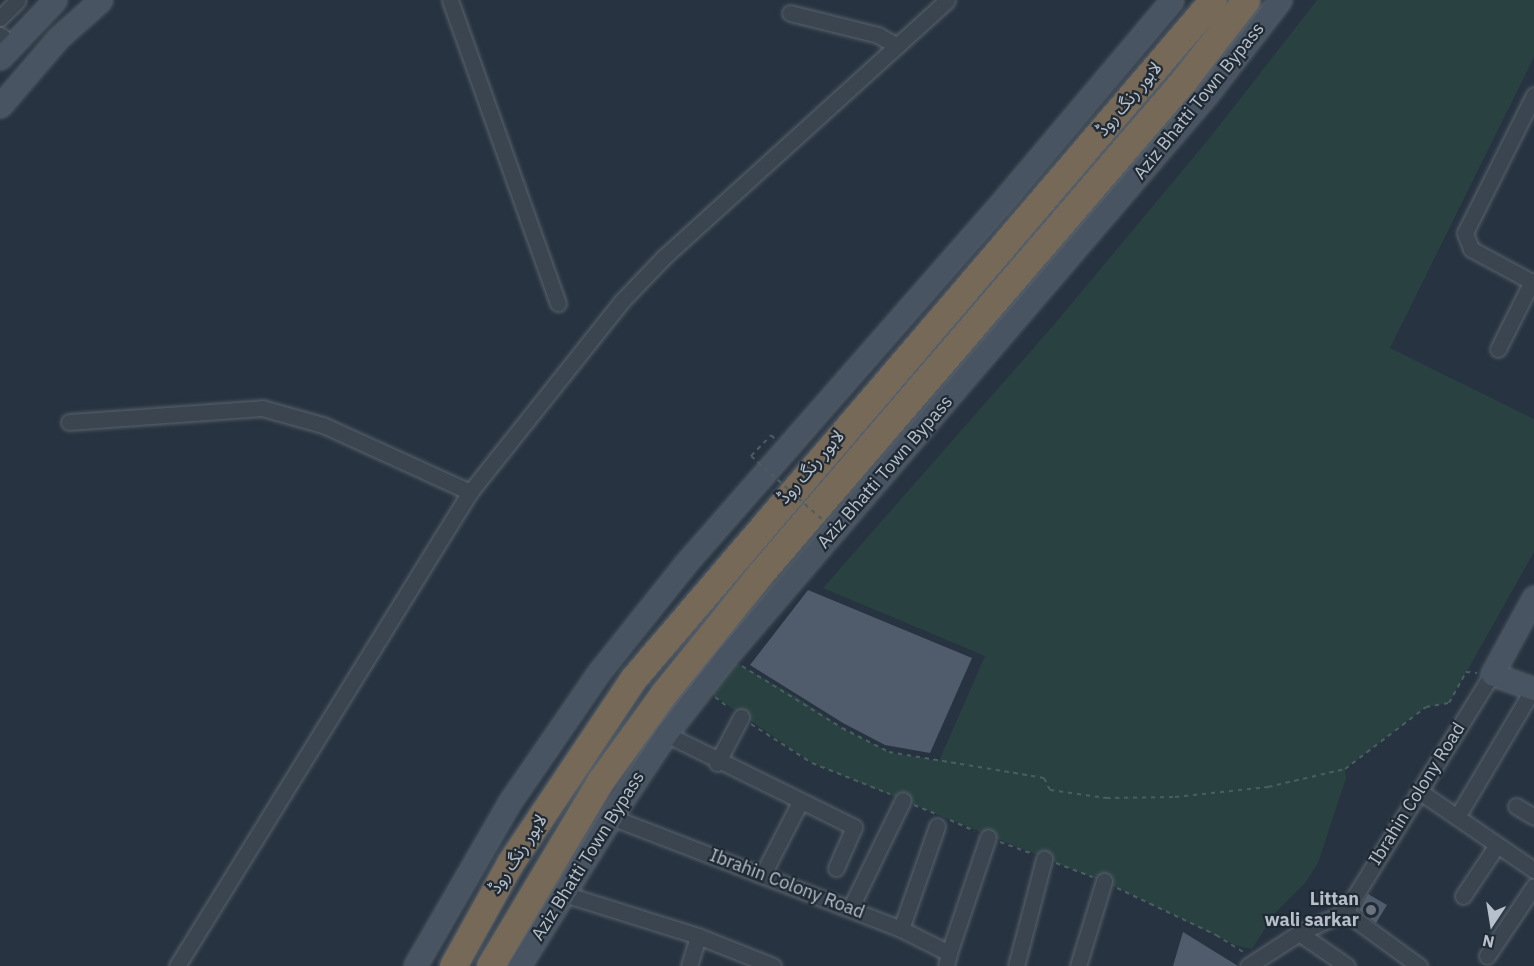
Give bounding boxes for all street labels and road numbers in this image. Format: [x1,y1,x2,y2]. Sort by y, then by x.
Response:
street label: Aziz Bhatti Town Bypass [1129,18,1269,184]
street label: لاہور رنگ روڈ [1092,57,1166,141]
street label: Aziz Bhatti Town Bypass [813,391,957,553]
street label: لاہور رنگ روڈ [773,426,849,508]
street label: Ibrahin Colony Road [1364,719,1470,869]
street label: Aziz Bhatti Town Bypass [527,767,649,945]
street label: لاہور رنگ روڈ [484,810,552,898]
street label: Ibrahin Colony Road [707,845,867,923]

